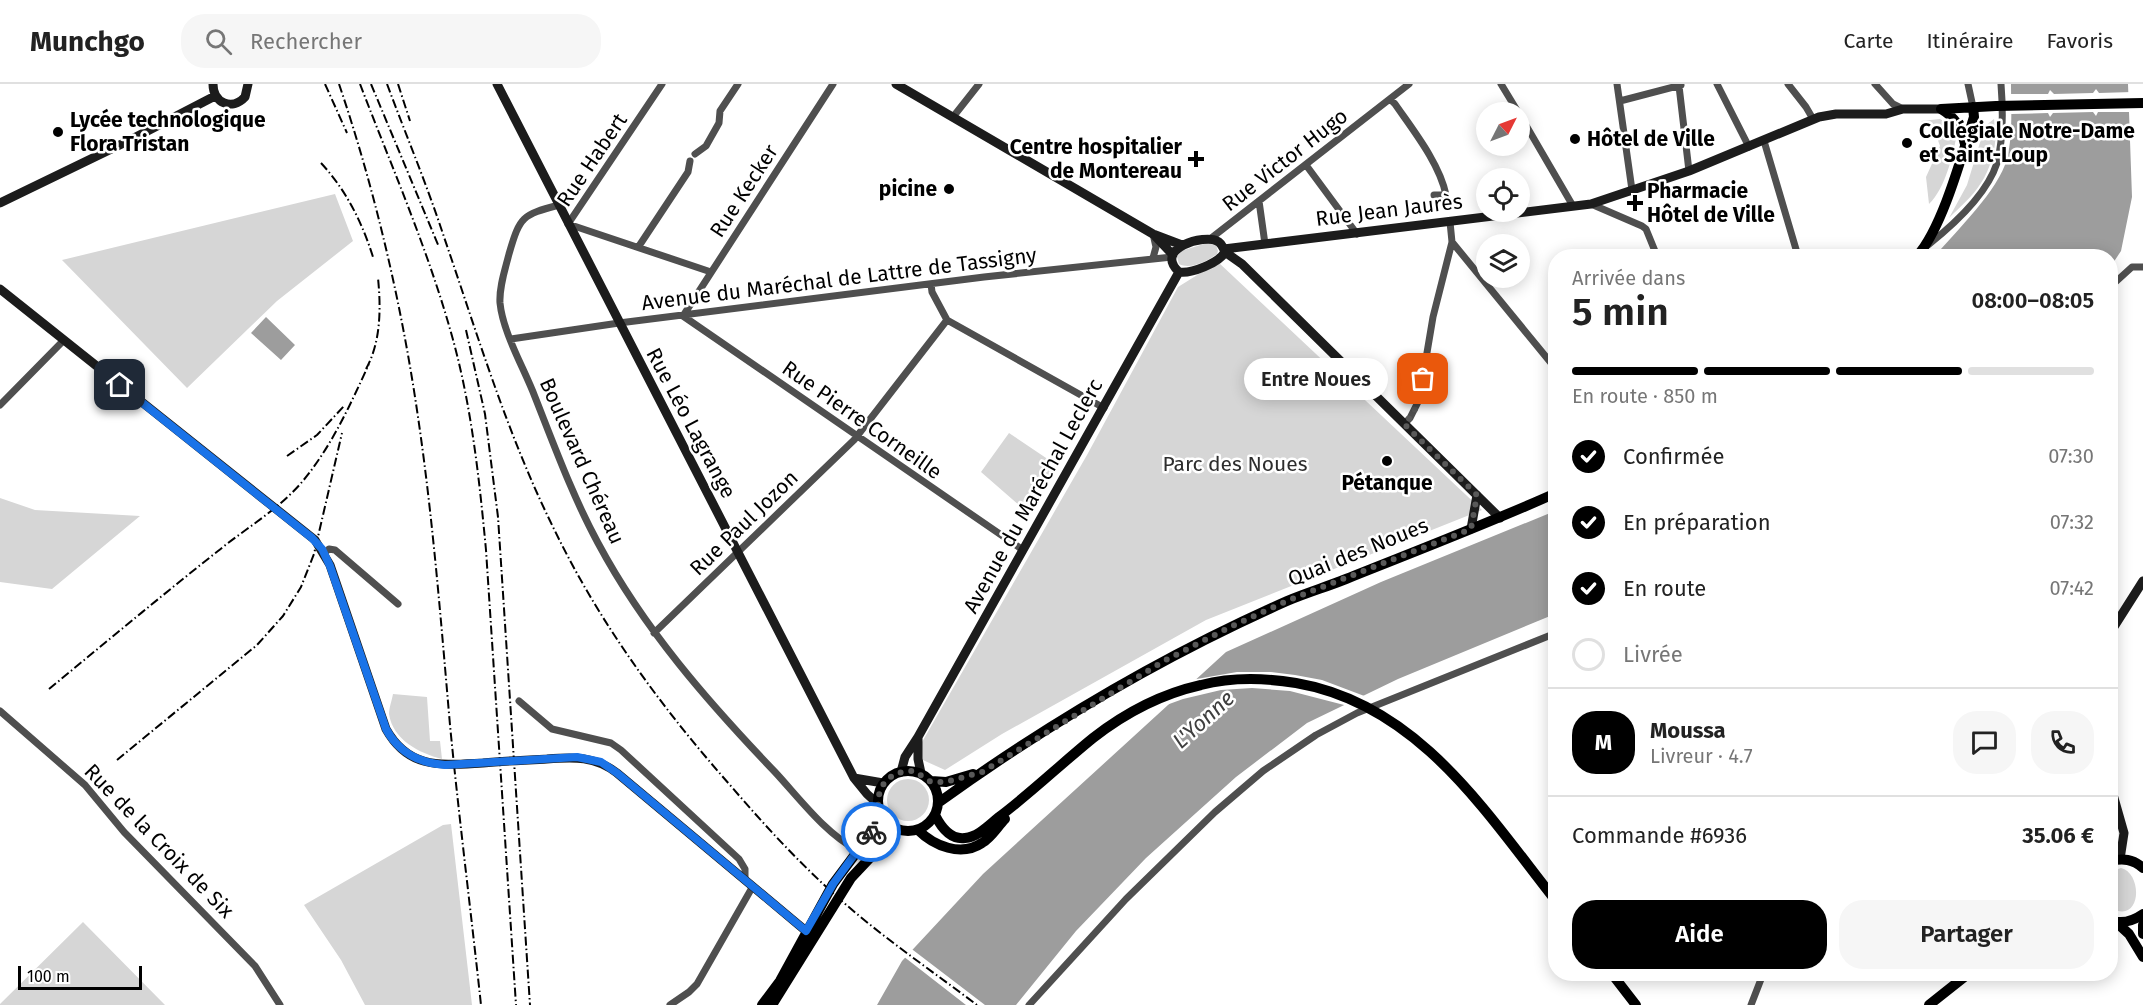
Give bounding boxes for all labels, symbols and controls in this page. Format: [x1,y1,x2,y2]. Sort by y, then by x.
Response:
search box [181,14,601,68]
text: Munchgo [30,25,145,58]
icon: search [202,25,235,58]
text: Rechercher [250,28,362,55]
text: Carte [1844,28,1893,54]
text: Itinéraire [1926,28,2013,54]
text: Favoris [2046,28,2113,54]
north arrow [1476,102,1530,156]
map controls [1476,102,1530,288]
street label: Rue Victor Hugo [1217,103,1353,217]
place label: Lycée technologique Flora Tristan [70,107,266,157]
street label: Rue Habert [551,108,633,212]
place label: Collégiale Notre-Dame et Saint-Loup [1919,118,2135,168]
marker: Lycée technologique Flora Tristan [51,125,65,139]
place label: Hôtel de Ville [1587,126,1715,152]
marker: Hôtel de Ville [1568,132,1582,146]
place label: Centre hospitalier de Montereau [1010,134,1183,184]
marker: Collégiale Notre-Dame et Saint-Loup [1900,136,1914,150]
street label: Rue Kecker [704,140,784,242]
marker: Centre hospitalier de Montereau [1187,150,1205,168]
button: locate [1476,168,1530,222]
place label: picine [879,176,937,202]
place label: Pharmacie Hôtel de Ville [1647,178,1775,228]
marker: picine [942,182,956,196]
street label: Rue Jean Jaurès [1314,188,1464,232]
marker: Pharmacie Hôtel de Ville [1628,196,1642,210]
button: layers [1476,234,1530,288]
street label: Avenue du Maréchal de Lattre de Tassigny [640,242,1039,316]
text: Arrivée dans [1572,266,1685,290]
text: 08:00–08:05 [1971,287,2094,314]
text: 5 min [1572,289,1669,335]
street label: Rue Léo Lagrange [640,343,742,503]
pin [1397,353,1448,404]
street label: Rue Pierre Corneille [777,355,947,485]
callout: Entre Noues [1243,358,1387,400]
pin [94,359,145,410]
icon: bag [1406,362,1439,395]
text: Entre Noues [1261,367,1371,391]
icon: home [103,368,136,401]
street label: Boulevard Chéreau [534,374,630,548]
street label: Avenue du Maréchal Leclerc [958,374,1108,618]
text: En route · 850 m [1572,384,1718,408]
icon: check [1572,440,1605,473]
text: Confirmée [1623,443,1725,470]
text: 07:30 [2048,444,2094,468]
park label: Parc des Noues [1162,451,1308,477]
marker: Pétanque [1380,454,1394,468]
street label: Rue Paul Jozon [684,465,804,581]
place label: Pétanque [1341,470,1433,496]
icon: check [1572,506,1605,539]
text: En préparation [1623,509,1771,536]
text: 07:32 [2050,510,2094,534]
street label: Quai des Noues [1284,512,1432,592]
icon: check [1572,572,1605,605]
text: En route [1623,575,1706,602]
text: 07:42 [2050,576,2094,600]
text: Livrée [1623,641,1683,668]
water label: L'Yonne [1167,685,1240,754]
button: chat [1953,711,2016,774]
button: phone [2031,711,2094,774]
text: Moussa [1650,717,1726,744]
text: M [1595,729,1612,756]
text: Livreur · 4.7 [1650,744,1753,768]
street label: Rue de la Croix de Six [79,758,240,924]
courier [841,802,901,862]
icon: bike [855,816,888,849]
text: Commande #6936 [1572,822,1747,849]
text: 35.06 € [2022,822,2094,849]
button: Aide [1572,900,1827,969]
button: Partager [1839,900,2094,969]
scale bar [18,963,142,990]
text: 100 m [27,967,70,986]

